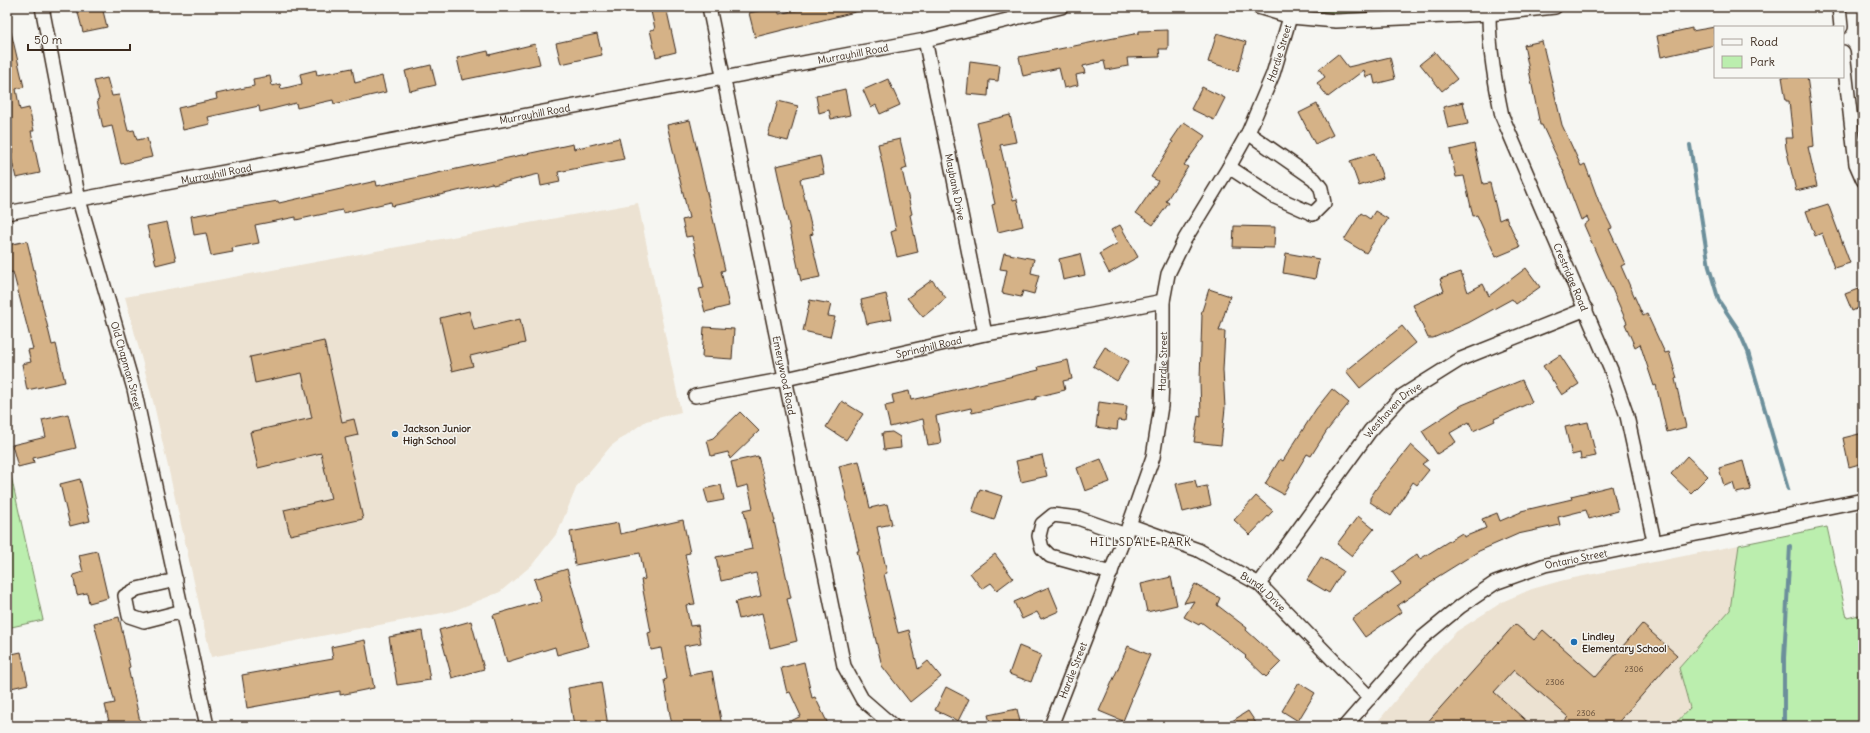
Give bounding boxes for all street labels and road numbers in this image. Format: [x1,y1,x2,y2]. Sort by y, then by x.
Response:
street label: Hardie Street [1264,22,1294,84]
street label: Murrayhill Road [817,40,890,67]
street label: Murrayhill Road [498,101,571,127]
street label: Maybank Drive [943,152,969,221]
street label: Murrayhill Road [180,161,253,187]
street label: Crestridge Road [1551,241,1591,313]
street label: Old Chapman Street [108,320,145,412]
street label: Hardie Street [1155,331,1170,391]
street label: Springhill Road [895,333,963,360]
street label: Emerywood Road [770,335,799,416]
street label: Westhaven Drive [1361,379,1424,440]
street label: Ontario Street [1543,546,1609,571]
street label: Bundy Drive [1238,569,1289,614]
street label: Hardie Street [1056,639,1090,700]

